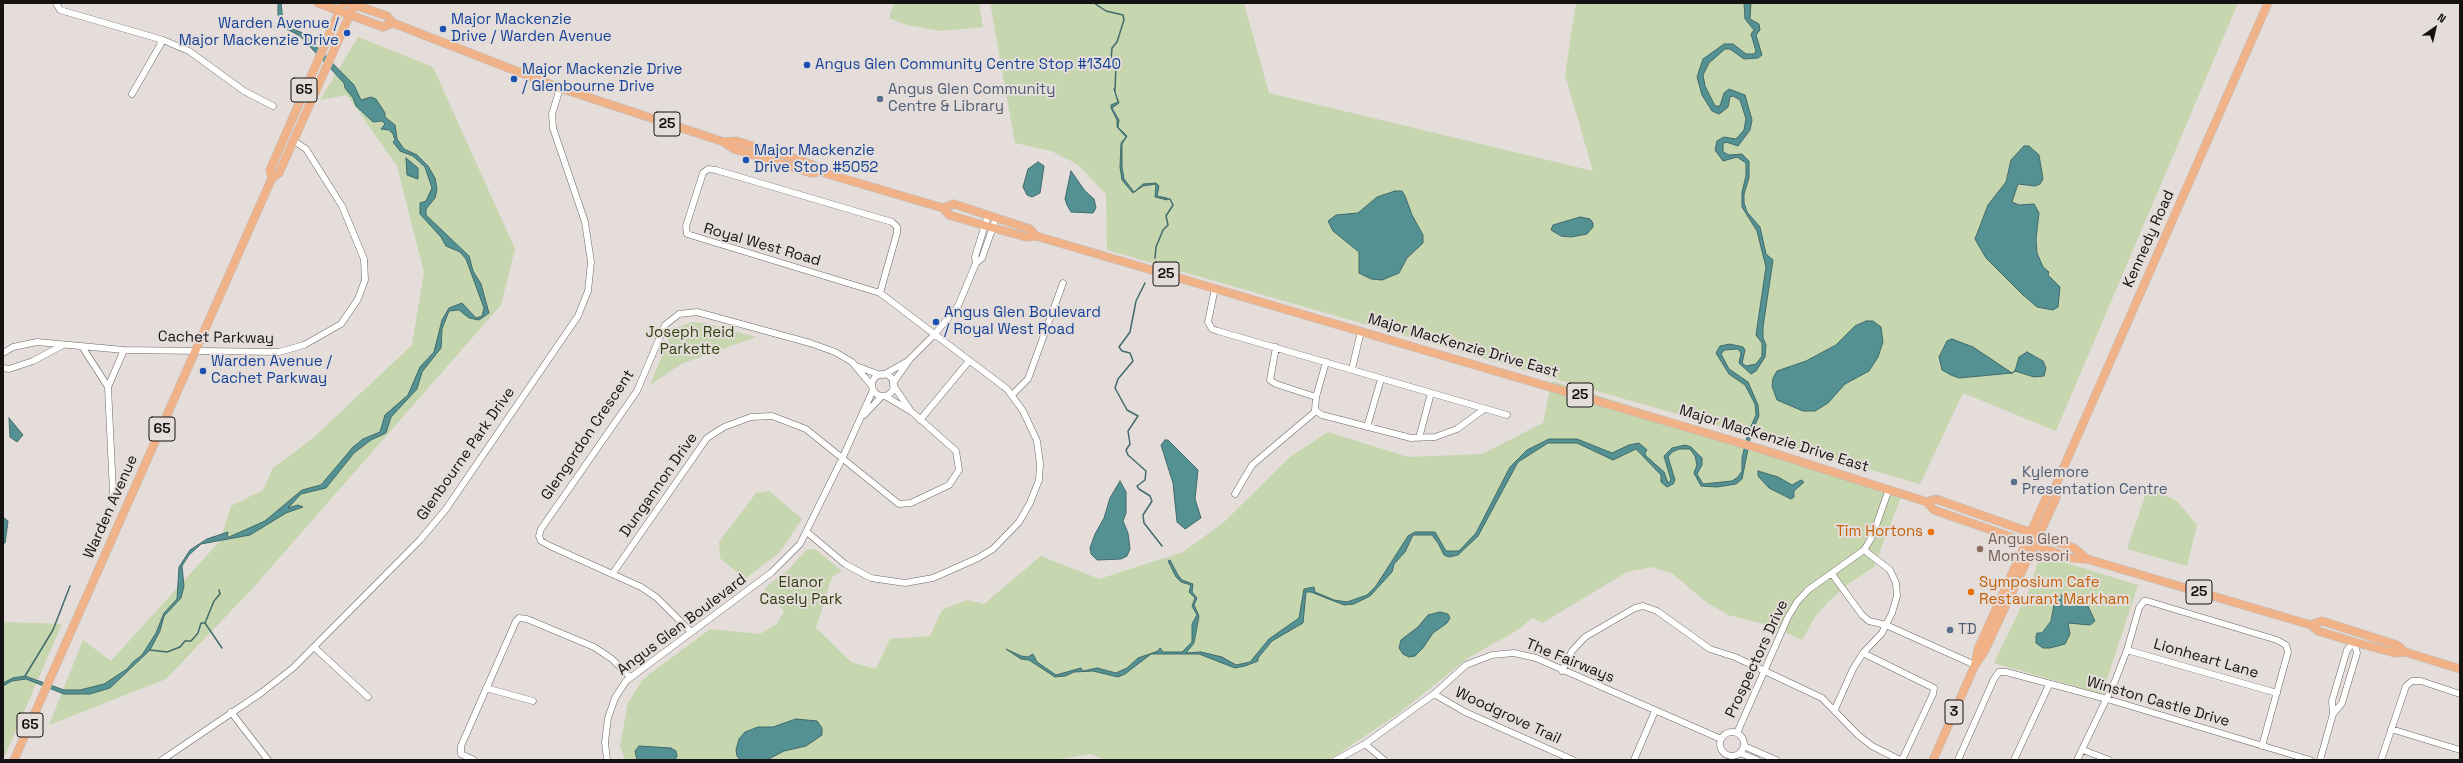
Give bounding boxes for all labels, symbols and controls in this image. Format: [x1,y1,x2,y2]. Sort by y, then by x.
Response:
north arrow [2415,8,2455,48]
text: N [2435,10,2449,26]
place label: Major Mackenzie Drive / Warden Avenue [451,11,612,46]
place label: Warden Avenue / Major Mackenzie Drive [179,15,339,50]
marker: Major Mackenzie Drive / Warden Avenue [438,24,448,34]
marker: Warden Avenue / Major Mackenzie Drive [342,28,352,38]
place label: Angus Glen Community Centre Stop #1340 [815,56,1121,74]
marker: Angus Glen Community Centre Stop #1340 [802,60,812,70]
place label: Major Mackenzie Drive / Glenbourne Drive [522,61,682,96]
marker: Major Mackenzie Drive / Glenbourne Drive [509,74,519,84]
road number: 65 [291,78,317,102]
place label: Angus Glen Community Centre & Library [888,81,1055,116]
marker: Angus Glen Community Centre & Library [875,94,885,104]
road number: 25 [654,112,680,136]
place label: Major Mackenzie Drive Stop #5052 [754,142,878,177]
marker: Major Mackenzie Drive Stop #5052 [741,155,751,165]
street label: Kennedy Road [2120,188,2178,290]
street label: Royal West Road [701,220,823,270]
road number: 25 [1153,262,1179,286]
place label: Angus Glen Boulevard / Royal West Road [944,304,1101,339]
street label: Major MacKenzie Drive East [1366,310,1560,382]
marker: Angus Glen Boulevard / Royal West Road [931,317,941,327]
park label: Joseph Reid Parkette [646,324,734,359]
street label: Cachet Parkway [158,328,274,348]
place label: Warden Avenue / Cachet Parkway [211,353,332,388]
marker: Warden Avenue / Cachet Parkway [198,366,208,376]
street label: Glengordon Crescent [538,366,638,504]
road number: 25 [1567,383,1593,407]
street label: Glenbourne Park Drive [413,384,519,524]
street label: Major MacKenzie Drive East [1677,402,1871,476]
road number: 65 [149,417,175,441]
street label: Dungannon Drive [616,429,702,541]
street label: Warden Avenue [80,452,142,562]
place label: Kylemore Presentation Centre [2022,464,2168,499]
marker: Kylemore Presentation Centre [2009,477,2019,487]
place label: Tim Hortons [1836,523,1923,541]
marker: Tim Hortons [1926,527,1936,537]
place label: Angus Glen Montessori [1988,531,2069,566]
marker: Angus Glen Montessori [1975,544,1985,554]
street label: Angus Glen Boulevard [614,571,750,679]
park label: Elanor Casely Park [760,574,842,609]
place label: Symposium Cafe Restaurant Markham [1979,574,2129,609]
road number: 25 [2186,580,2212,604]
marker: Symposium Cafe Restaurant Markham [1966,587,1976,597]
street label: Prospectors Drive [1722,597,1792,721]
place label: TD [1958,621,1977,639]
marker: TD [1945,625,1955,635]
street label: The Fairways [1523,635,1617,687]
street label: Lionheart Lane [2151,635,2261,683]
street label: Winston Castle Drive [2084,673,2232,731]
street label: Woodgrove Trail [1452,684,1564,748]
road number: 3 [1945,700,1963,724]
road number: 65 [17,713,43,737]

